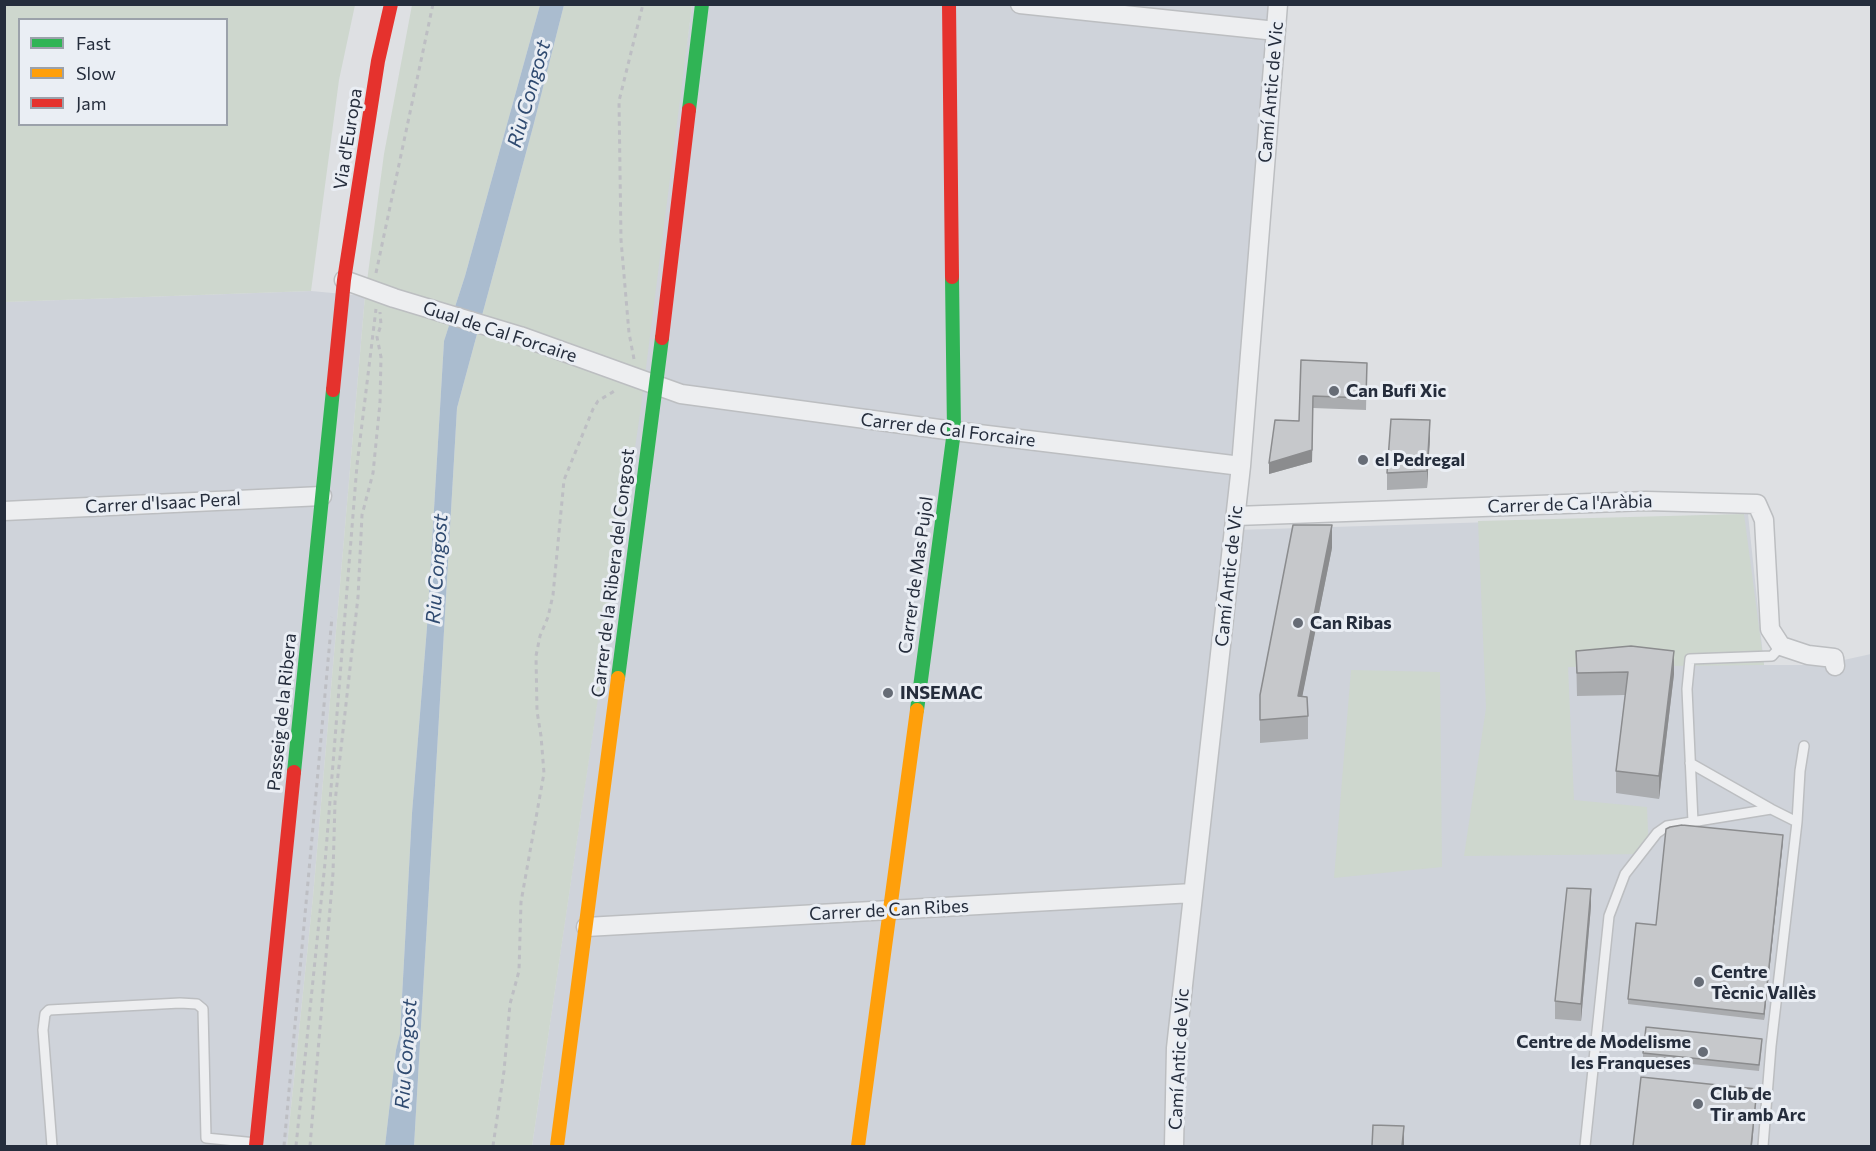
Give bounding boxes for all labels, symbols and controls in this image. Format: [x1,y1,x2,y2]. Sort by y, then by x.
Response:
legend [18,18,228,126]
street label: Camí Antic de Vic [1254,20,1288,164]
text: Fast [76,32,111,54]
water label: Riu Congost [502,38,556,150]
text: Slow [76,62,116,84]
street label: Via d'Europa [329,87,367,191]
text: Jam [76,92,106,114]
street label: Gual de Cal Forcaire [420,297,580,367]
place label: Can Bufi Xic [1346,380,1446,402]
marker: Can Bufi Xic [1327,384,1341,398]
street label: Carrer de Cal Forcaire [859,409,1037,451]
street label: Carrer de la Ribera del Congost [587,447,639,699]
place label: el Pedregal [1375,449,1465,471]
marker: el Pedregal [1356,453,1370,467]
street label: Carrer d'Isaac Peral [85,488,241,518]
street label: Carrer de Ca l'Aràbia [1487,490,1653,518]
street label: Carrer de Mas Pujol [894,495,938,655]
street label: Camí Antic de Vic [1211,504,1247,648]
water label: Riu Congost [421,513,453,625]
place label: Can Ribas [1310,612,1392,634]
marker: Can Ribas [1291,616,1305,630]
street label: Passeig de la Ribera [263,632,301,792]
place label: INSEMAC [900,682,983,704]
marker: INSEMAC [881,686,895,700]
street label: Carrer de Can Ribes [809,895,969,925]
place label: Centre Tècnic Vallès [1711,961,1816,1004]
marker: Centre Tècnic Vallès [1692,975,1706,989]
street label: Camí Antic de Vic [1165,988,1193,1130]
water label: Riu Congost [390,998,422,1110]
place label: Centre de Modelisme les Franqueses [1516,1031,1691,1074]
marker: Centre de Modelisme les Franqueses [1696,1045,1710,1059]
place label: Club de Tir amb Arc [1710,1083,1806,1126]
marker: Club de Tir amb Arc [1691,1097,1705,1111]

